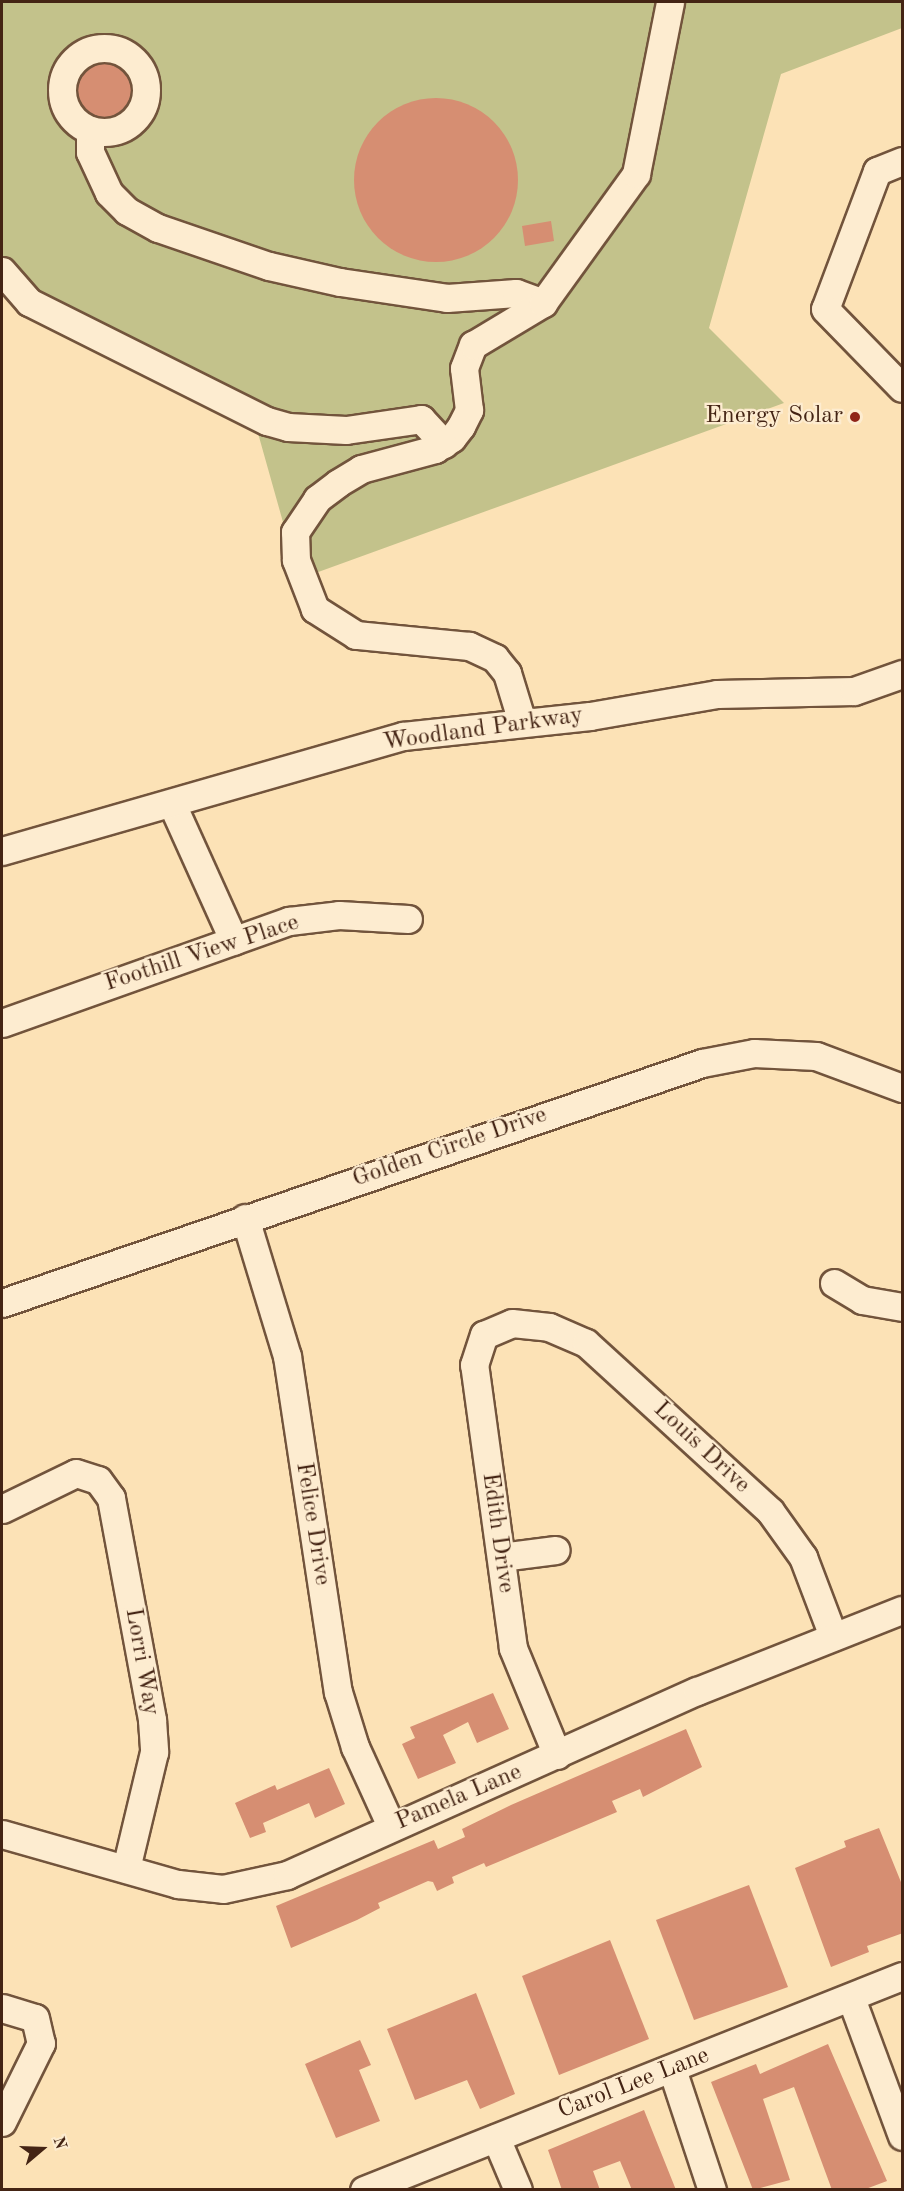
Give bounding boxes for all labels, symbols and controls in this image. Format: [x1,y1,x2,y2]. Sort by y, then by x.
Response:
place label: Energy Solar [705,403,843,431]
marker: Energy Solar [848,410,862,424]
street label: Woodland Parkway [381,702,585,758]
street label: Foothill View Place [101,909,303,999]
street label: Golden Circle Drive [349,1101,551,1195]
street label: Louis Drive [647,1396,755,1500]
street label: Felice Drive [288,1460,336,1588]
street label: Edith Drive [474,1471,520,1595]
street label: Lorri Way [117,1606,165,1718]
street label: Pamela Lane [392,1759,526,1837]
street label: Carol Lee Lane [554,2042,714,2126]
north arrow [12,2119,72,2179]
text: N [49,2135,69,2152]

